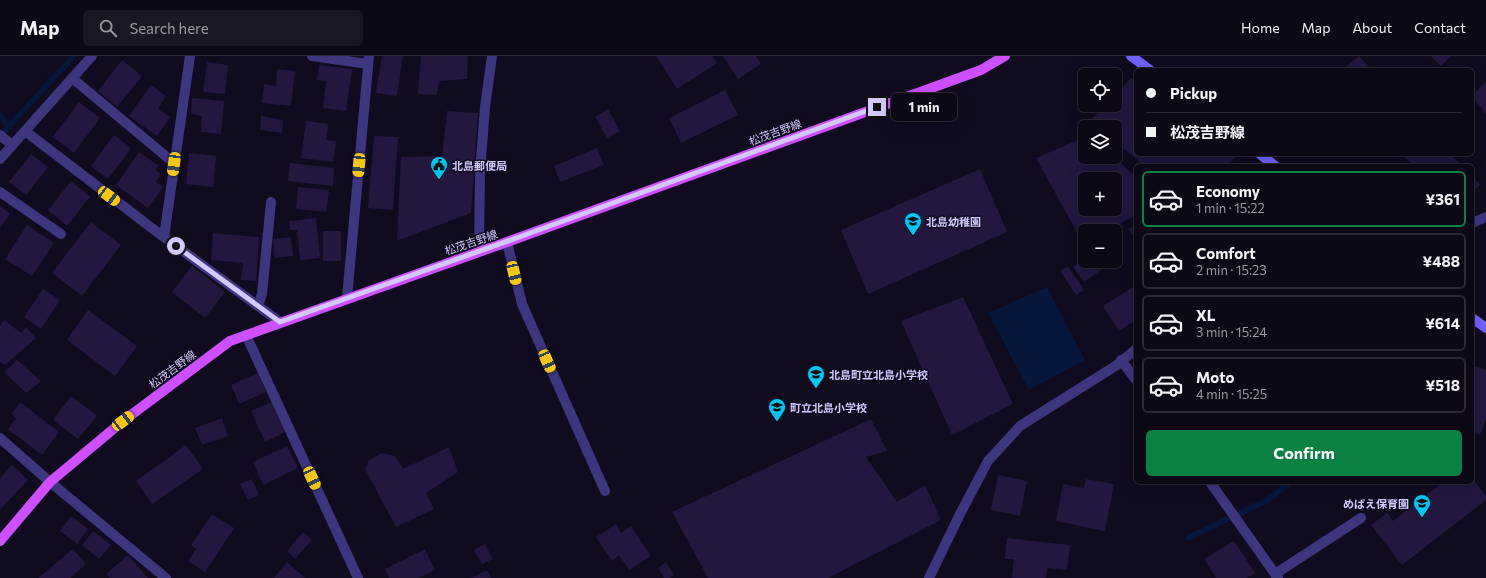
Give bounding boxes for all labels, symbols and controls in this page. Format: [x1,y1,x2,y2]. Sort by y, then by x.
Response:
search box [83,10,363,46]
text: Map [20,16,59,39]
icon: search [97,17,119,39]
text: Search here [129,19,209,37]
text: Home [1241,19,1280,36]
text: Map [1302,19,1330,36]
text: About [1352,19,1392,36]
text: Contact [1414,19,1466,36]
map controls [1078,68,1122,268]
button: locate [1078,68,1122,112]
text: Pickup [1170,84,1217,102]
callout: 1 min [891,93,957,121]
route end [868,98,886,116]
text: 1 min [909,99,939,115]
street label: 松茂吉野線 [747,116,803,148]
button: layers [1078,120,1122,164]
text: 松茂吉野線 [1170,123,1245,141]
car [166,151,182,177]
car [352,153,366,177]
public building icon: 北島郵便局 [429,155,449,180]
place label: 北島郵便局 [452,159,507,172]
button: + [1078,172,1122,216]
icon: car [1148,181,1184,217]
text: Economy [1196,182,1260,200]
car [96,184,122,208]
text: ¥361 [1426,190,1460,208]
text: 1 min · 15:22 [1196,200,1265,216]
school or university icon: 北島幼稚園 [903,211,923,236]
place label: 北島幼稚園 [926,215,981,228]
button: − [1078,224,1122,268]
street label: 松茂吉野線 [443,227,499,257]
route start [167,237,185,255]
icon: car [1148,243,1184,279]
text: Comfort [1196,244,1256,262]
text: ¥488 [1422,252,1460,270]
car [505,260,523,286]
text: 2 min · 15:23 [1196,262,1267,278]
icon: car [1148,305,1184,341]
text: XL [1196,306,1215,324]
text: ¥614 [1425,314,1460,332]
text: 3 min · 15:24 [1196,324,1267,340]
street label: 松茂吉野線 [146,347,198,391]
car [537,348,557,374]
school or university icon: 北島町立北島小学校 [806,364,826,389]
icon: car [1148,367,1184,403]
place label: 北島町立北島小学校 [829,368,928,381]
text: Moto [1196,368,1235,386]
text: ¥518 [1425,376,1460,394]
text: 4 min · 15:25 [1196,386,1267,402]
school or university icon: 町立北島小学校 [767,397,787,422]
place label: 町立北島小学校 [790,401,867,414]
car [110,409,136,433]
button: Confirm [1146,430,1462,476]
car [301,465,323,491]
school or university icon: めばえ保育園 [1412,493,1432,518]
place label: めばえ保育園 [1343,497,1409,510]

